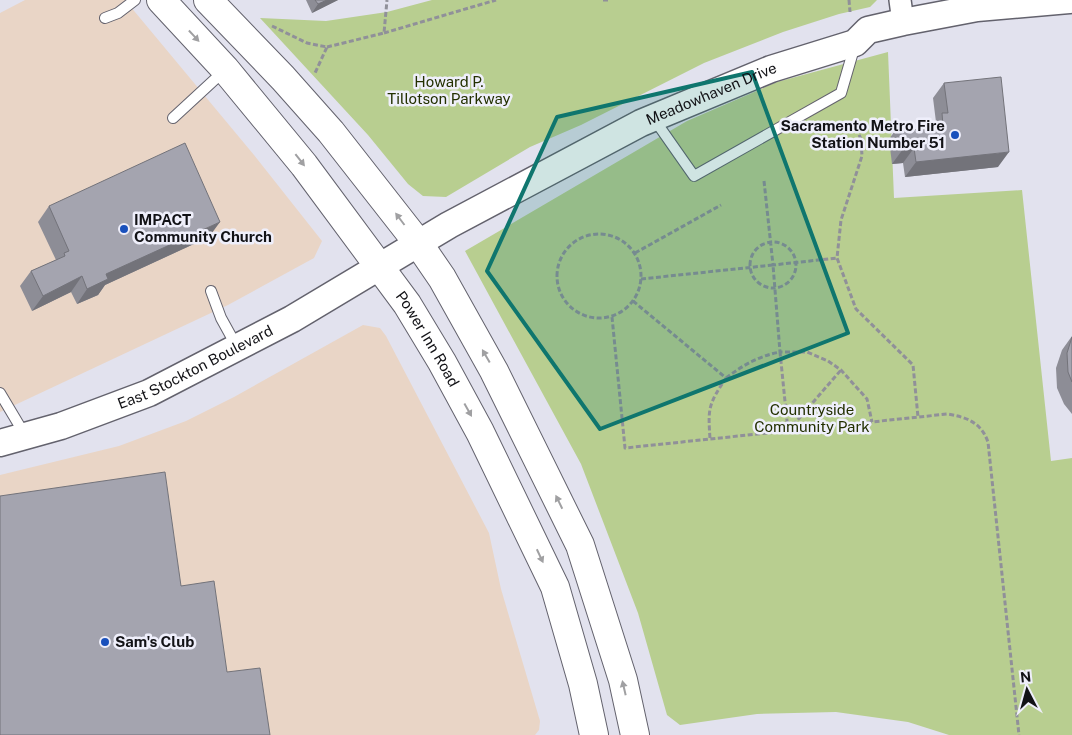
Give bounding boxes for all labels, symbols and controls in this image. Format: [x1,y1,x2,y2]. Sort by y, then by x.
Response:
one-way arrow [188,29,200,41]
street label: Meadowhaven Drive [643,59,779,128]
park label: Howard P. Tillotson Parkway [387,73,511,107]
place label: Sacramento Metro Fire Station Number 51 [780,117,945,151]
marker: Sacramento Metro Fire Station Number 51 [949,129,961,141]
one-way arrow [294,153,305,166]
place label: IMPACT Community Church [134,211,272,245]
one-way arrow [395,212,405,226]
marker: IMPACT Community Church [118,223,130,235]
street label: Power Inn Road [393,288,463,389]
street label: East Stockton Boulevard [115,321,276,412]
one-way arrow [482,349,490,364]
park label: Countryside Community Park [754,401,870,435]
one-way arrow [464,403,472,418]
one-way arrow [554,495,562,509]
one-way arrow [536,549,544,563]
place label: Sam's Club [115,633,194,650]
marker: Sam's Club [99,636,111,648]
north arrow [1002,665,1052,715]
text: N [1019,669,1032,686]
one-way arrow [620,680,628,695]

